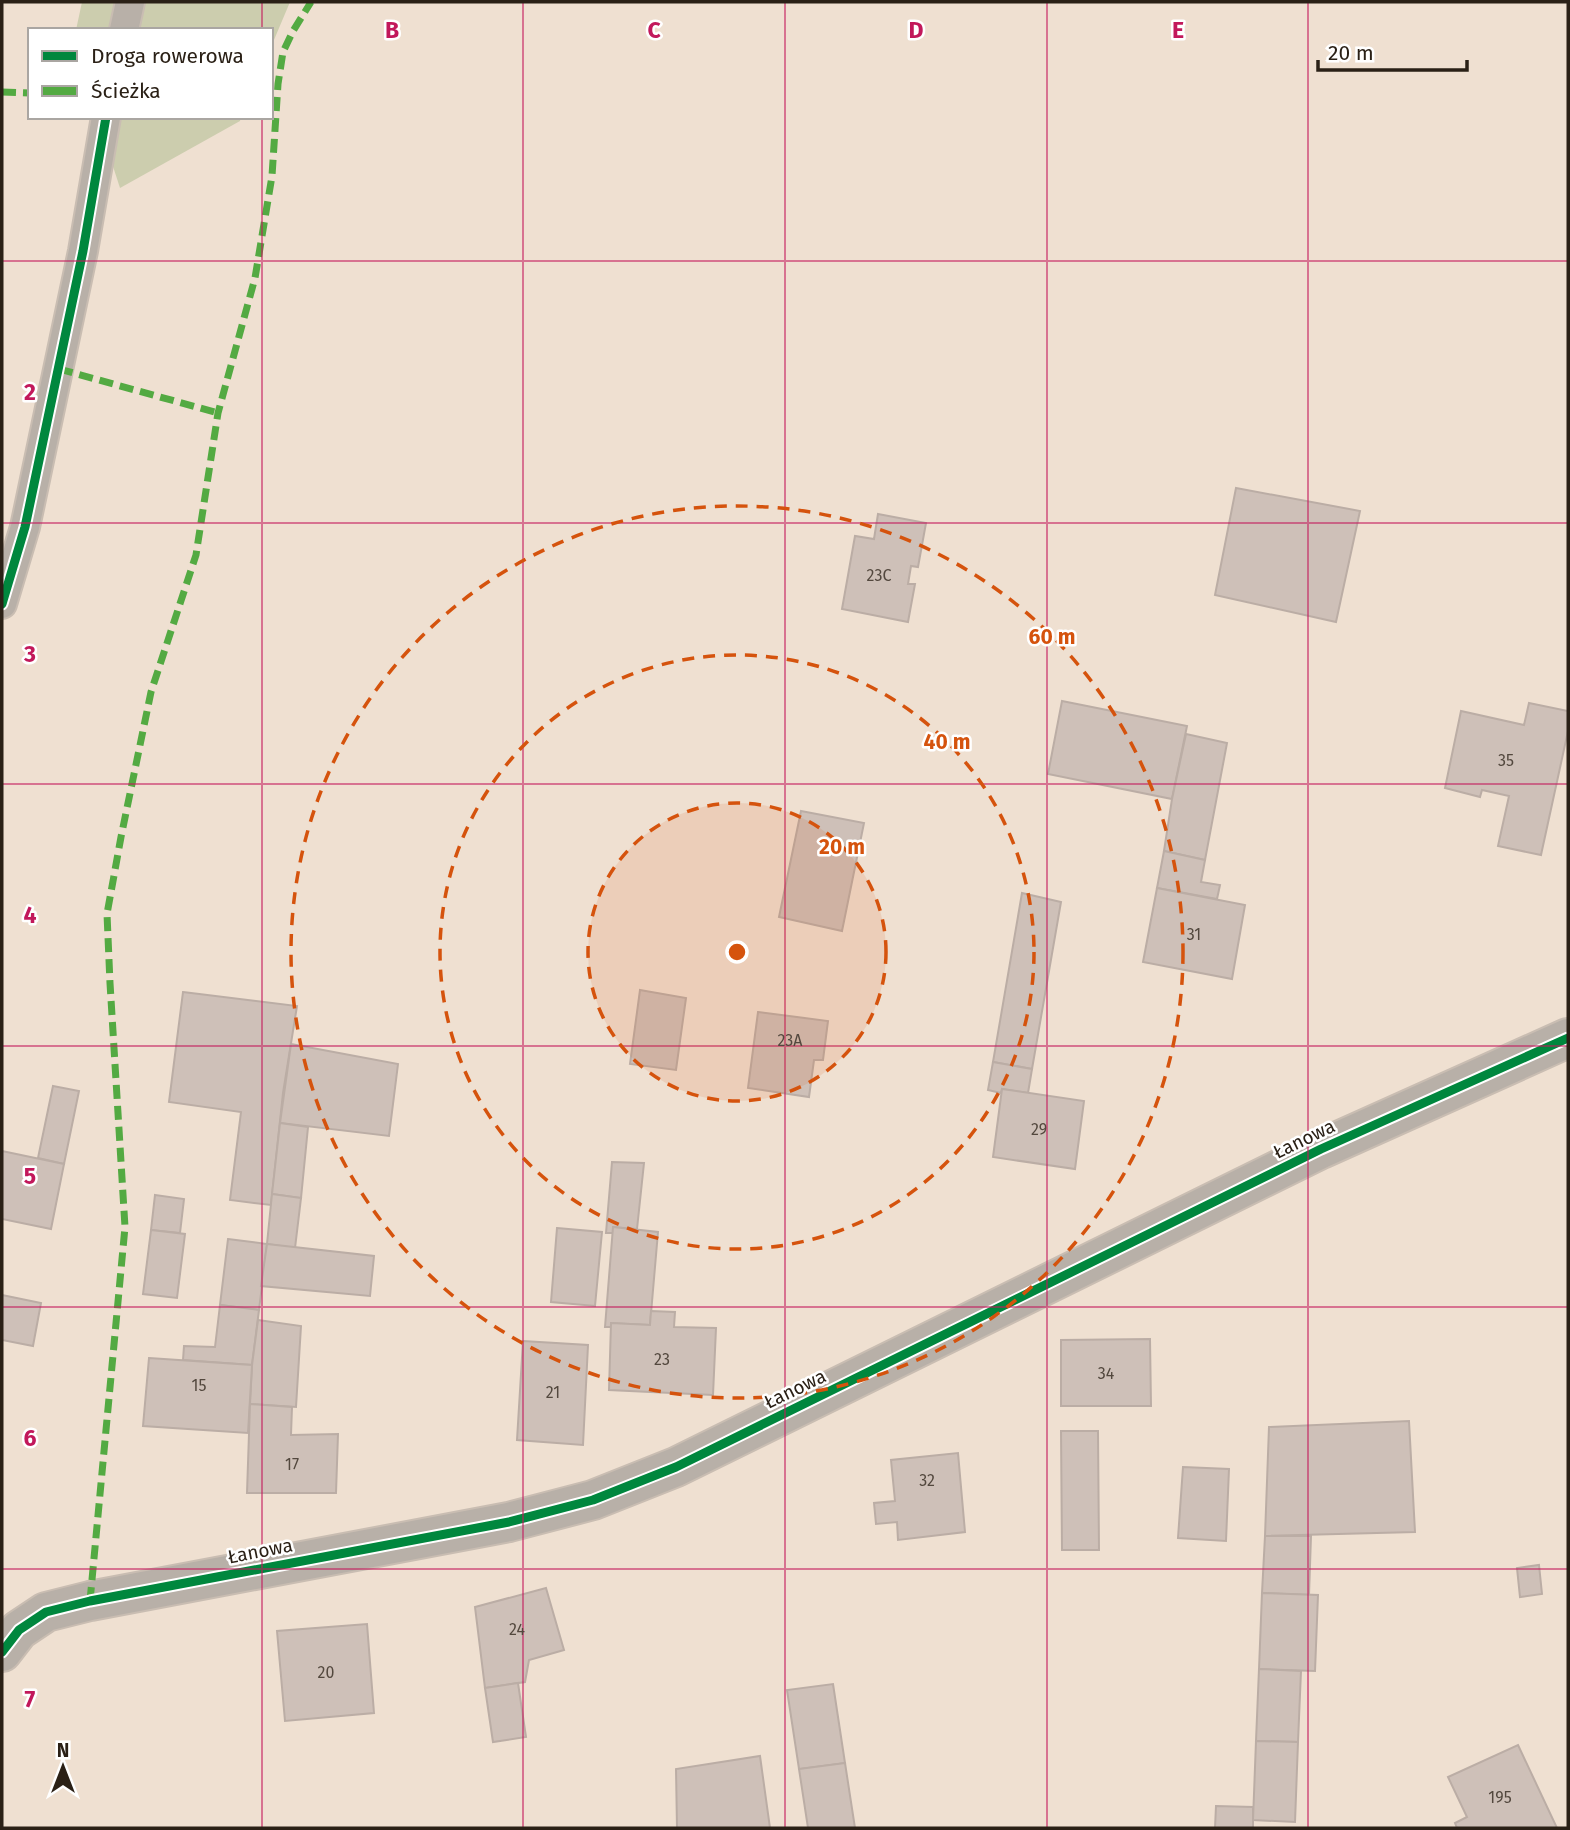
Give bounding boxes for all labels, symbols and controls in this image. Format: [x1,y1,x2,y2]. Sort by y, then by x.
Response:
text: B [385,16,399,44]
text: C [647,16,661,44]
text: D [909,16,924,44]
text: E [1172,16,1184,44]
legend [28,28,273,119]
scale bar [1318,28,1467,72]
text: 20 m [1328,40,1374,66]
text: Droga rowerowa [91,43,244,69]
text: Ścieżka [91,78,161,104]
text: 2 [24,378,36,406]
house number: 23C [867,566,891,585]
text: 60 m [1029,624,1075,650]
text: 3 [23,640,36,668]
text: 40 m [924,729,970,755]
house number: 35 [1498,751,1514,770]
text: 20 m [819,834,865,860]
text: 4 [24,901,37,929]
house number: 31 [1187,925,1201,944]
centre of rings [725,940,749,964]
house number: 23A [778,1031,803,1050]
street label: Łanowa [1269,1114,1339,1164]
house number: 29 [1031,1120,1047,1139]
text: 5 [24,1162,36,1190]
house number: 23 [654,1350,670,1369]
street label: Łanowa [760,1364,830,1414]
house number: 34 [1098,1364,1115,1383]
house number: 15 [192,1376,206,1395]
house number: 21 [546,1383,560,1402]
text: 6 [24,1424,37,1452]
house number: 17 [285,1455,299,1474]
house number: 32 [919,1471,935,1490]
street label: Łanowa [225,1533,295,1569]
house number: 24 [509,1620,525,1639]
house number: 20 [318,1663,334,1682]
text: 7 [25,1685,36,1713]
north arrow [28,1732,98,1802]
text: N [57,1739,69,1762]
house number: 195 [1488,1788,1512,1807]

